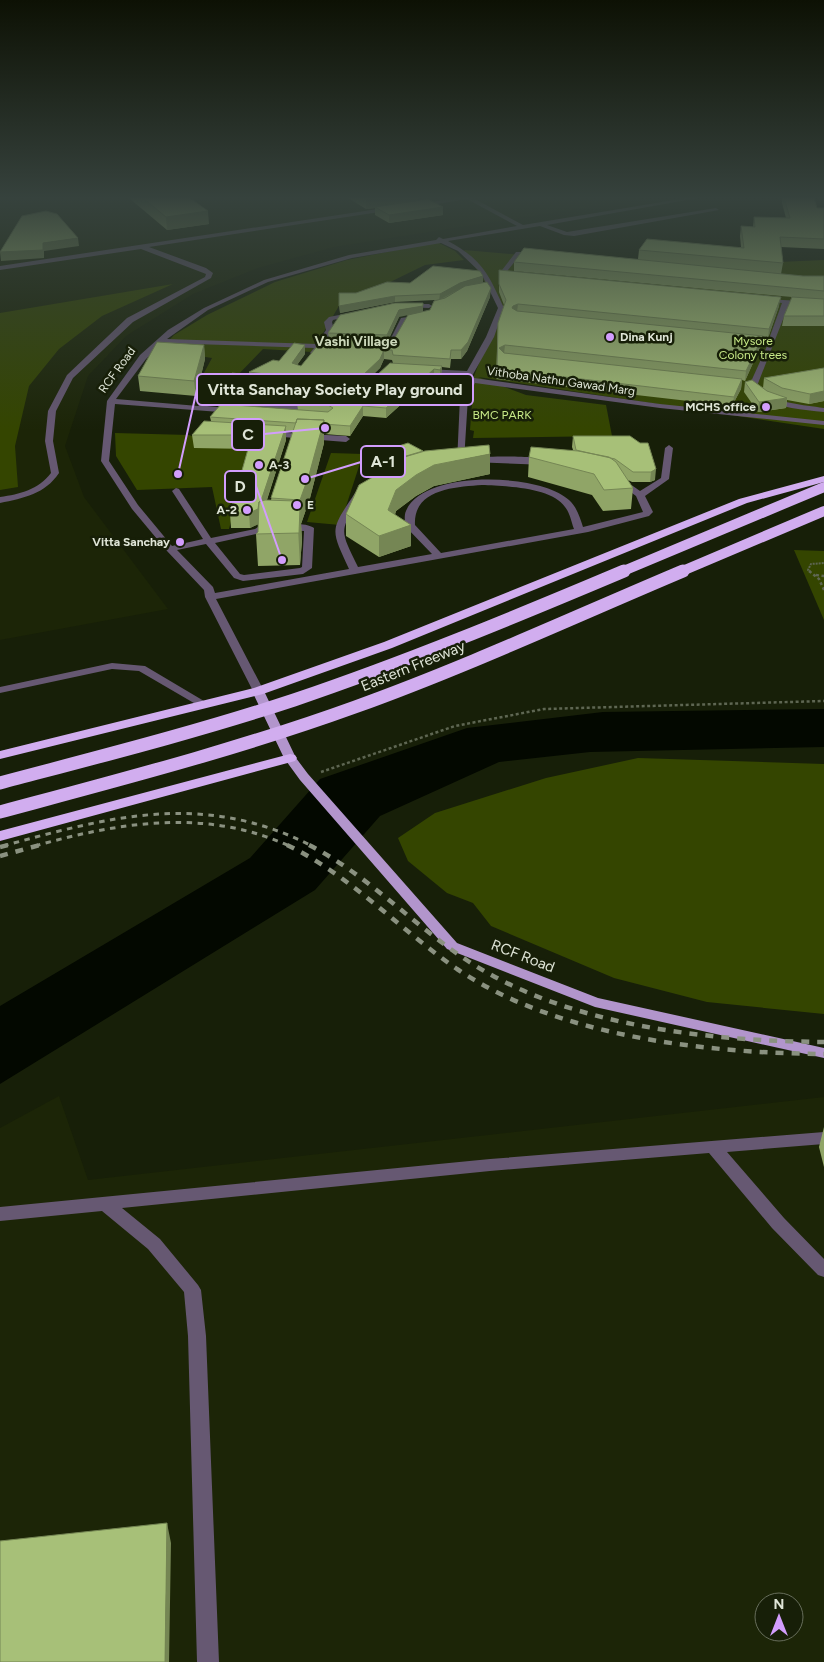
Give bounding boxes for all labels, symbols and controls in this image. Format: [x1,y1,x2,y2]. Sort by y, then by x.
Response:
place label: Dina Kunj [620,330,673,344]
marker: Dina Kunj [604,331,616,343]
district label: Vashi Village [315,333,398,350]
park label: Mysore Colony trees [719,334,788,362]
street label: RCF Road [96,344,138,396]
street label: Vithoba Nathu Gawad Marg [486,364,636,398]
callout: Vitta Sanchay Society Play ground [197,374,473,405]
text: Vitta Sanchay Society Play ground [207,380,463,399]
place label: MCHS office [685,400,756,414]
marker: MCHS office [760,401,772,413]
park label: BMC PARK [472,408,532,422]
callout: C [232,419,264,450]
text: C [242,425,254,444]
callout: A-1 [361,446,405,477]
text: A-1 [371,452,395,471]
place label: A-3 [269,458,289,472]
marker: A-3 [253,459,265,471]
callout: D [225,471,256,502]
text: D [234,477,246,496]
place label: E [307,498,314,512]
marker: E [291,499,303,511]
place label: A-2 [217,503,237,517]
marker: A-2 [241,504,253,516]
place label: Vitta Sanchay [92,535,170,549]
marker: Vitta Sanchay [174,536,186,548]
street label: Eastern Freeway [358,637,468,695]
street label: RCF Road [489,936,557,976]
north arrow [754,1592,804,1642]
text: N [774,1596,784,1613]

